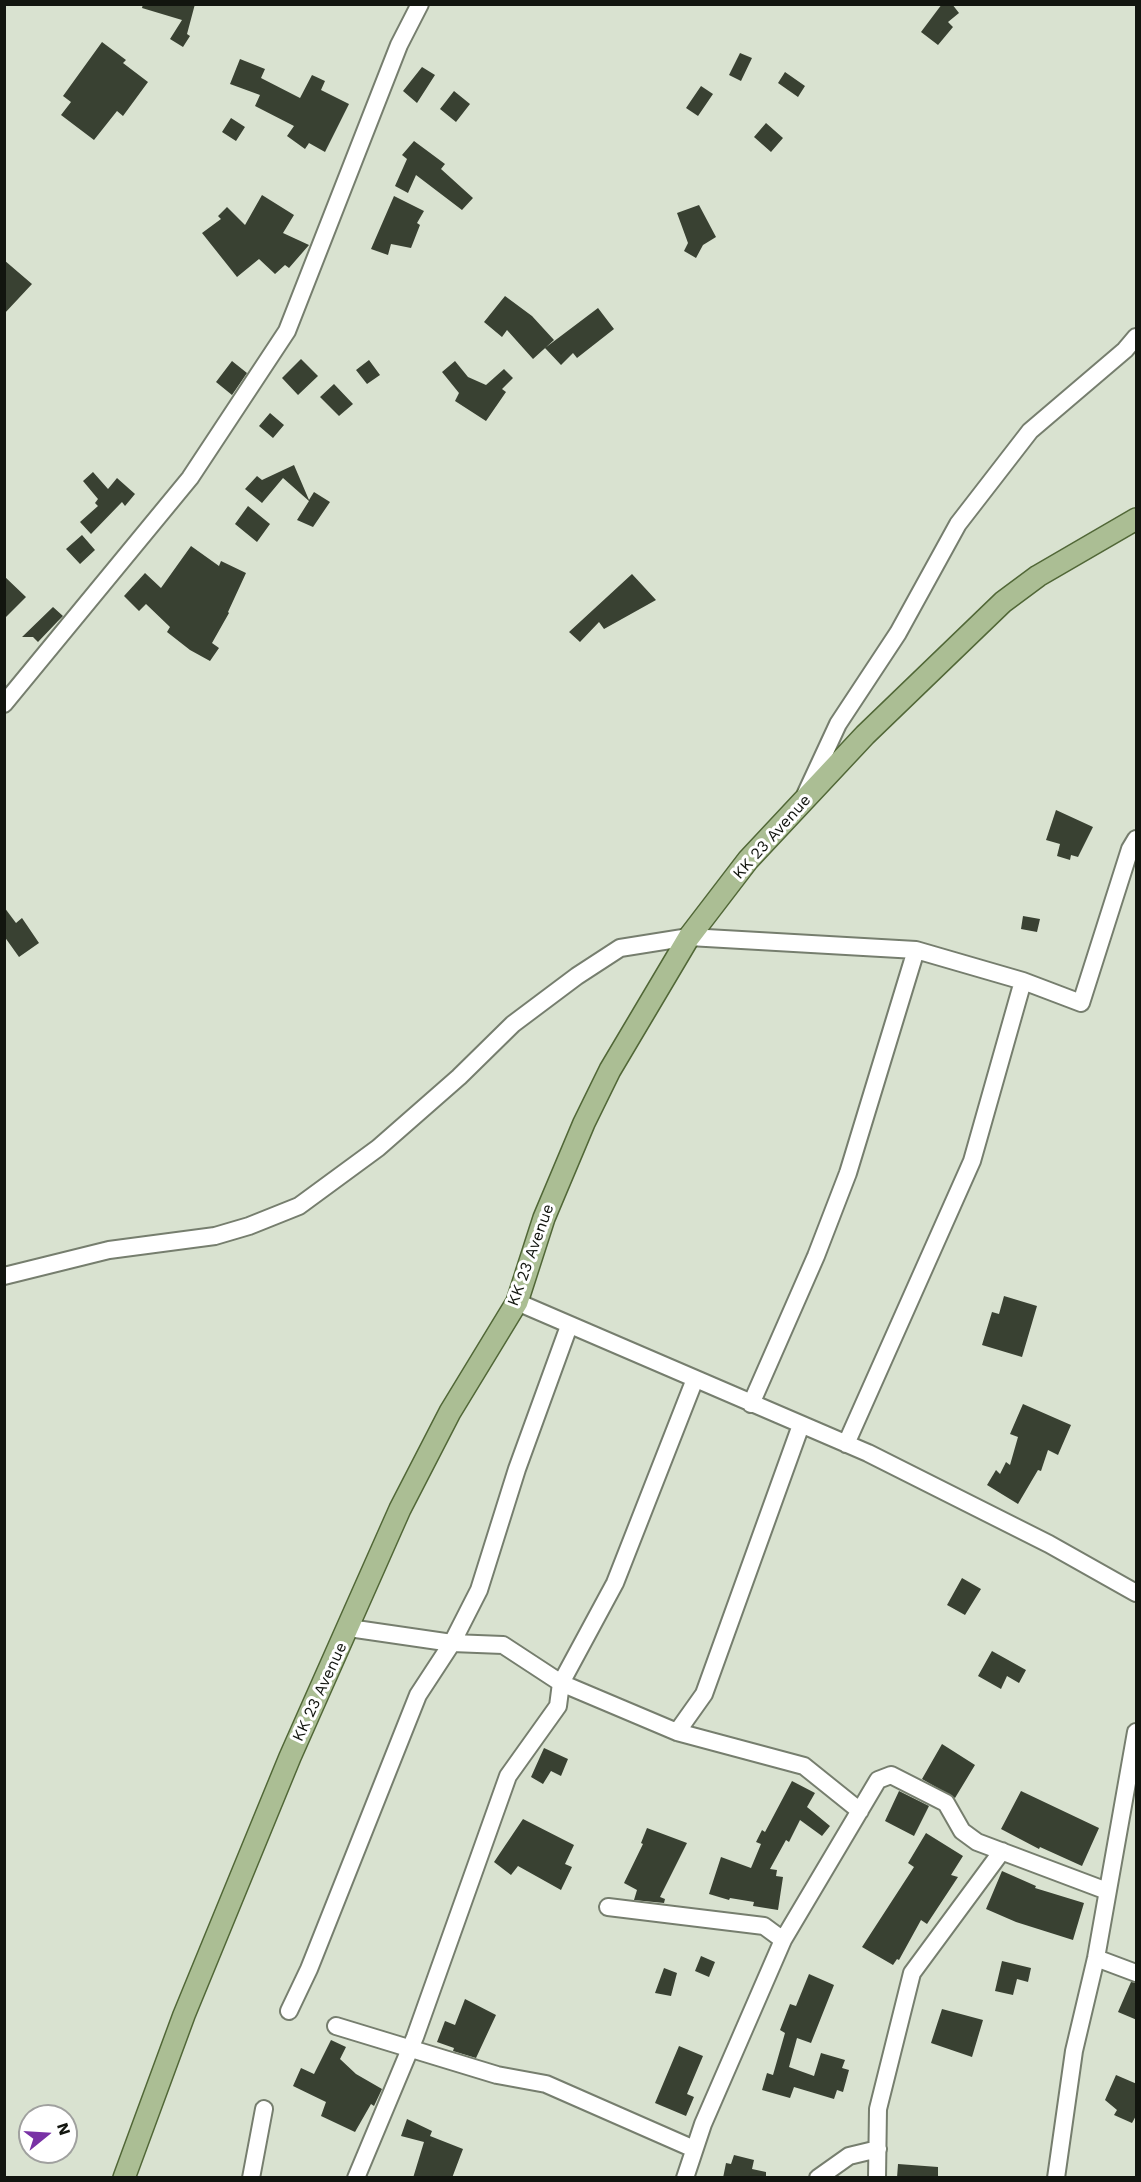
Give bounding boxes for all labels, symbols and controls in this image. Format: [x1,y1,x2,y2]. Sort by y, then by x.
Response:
street label: KK 23 Avenue [729,791,815,883]
street label: KK 23 Avenue [504,1201,558,1309]
street label: KK 23 Avenue [289,1639,351,1745]
north arrow [18,2104,78,2164]
text: N [53,2120,75,2137]

